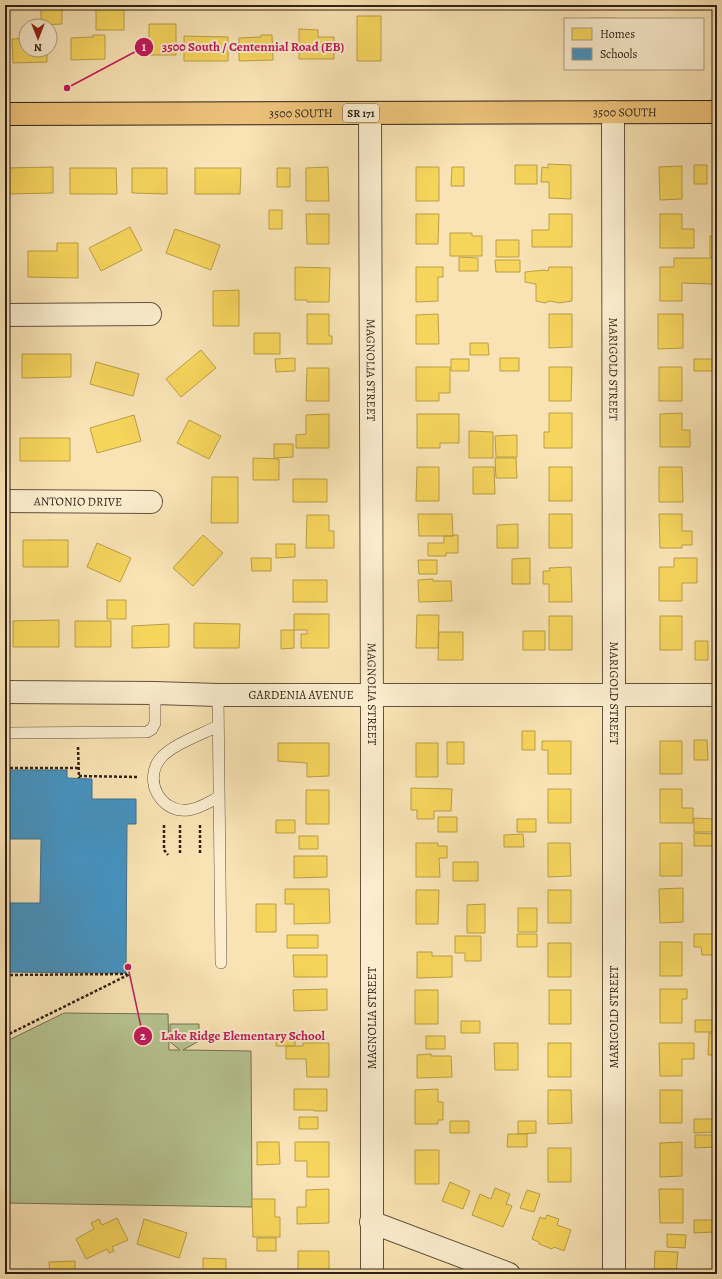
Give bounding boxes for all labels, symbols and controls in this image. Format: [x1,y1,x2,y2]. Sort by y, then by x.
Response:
north arrow [18,18,58,58]
legend [564,18,704,70]
text: Homes [600,26,635,42]
callout: 3500 South / Centennial Road (EB) [134,34,352,59]
text: 3500 South / Centennial Road (EB) [162,38,345,55]
text: 1 [142,39,147,55]
text: N [34,40,42,55]
text: Schools [600,46,637,62]
road number: SR 171 [343,104,379,122]
street label: 3500 SOUTH [593,104,657,120]
street label: 3500 SOUTH [269,105,333,121]
street label: MARIGOLD STREET [605,318,622,421]
street label: MAGNOLIA STREET [363,319,379,422]
street label: ANTONIO DRIVE [33,493,122,510]
street label: MARIGOLD STREET [606,642,622,745]
street label: MAGNOLIA STREET [364,643,380,746]
street label: GARDENIA AVENUE [248,687,353,703]
street label: MARIGOLD STREET [606,965,622,1068]
street label: MAGNOLIA STREET [364,966,380,1069]
callout: Lake Ridge Elementary School [133,1023,333,1048]
text: Lake Ridge Elementary School [161,1027,326,1044]
text: 2 [140,1028,146,1044]

